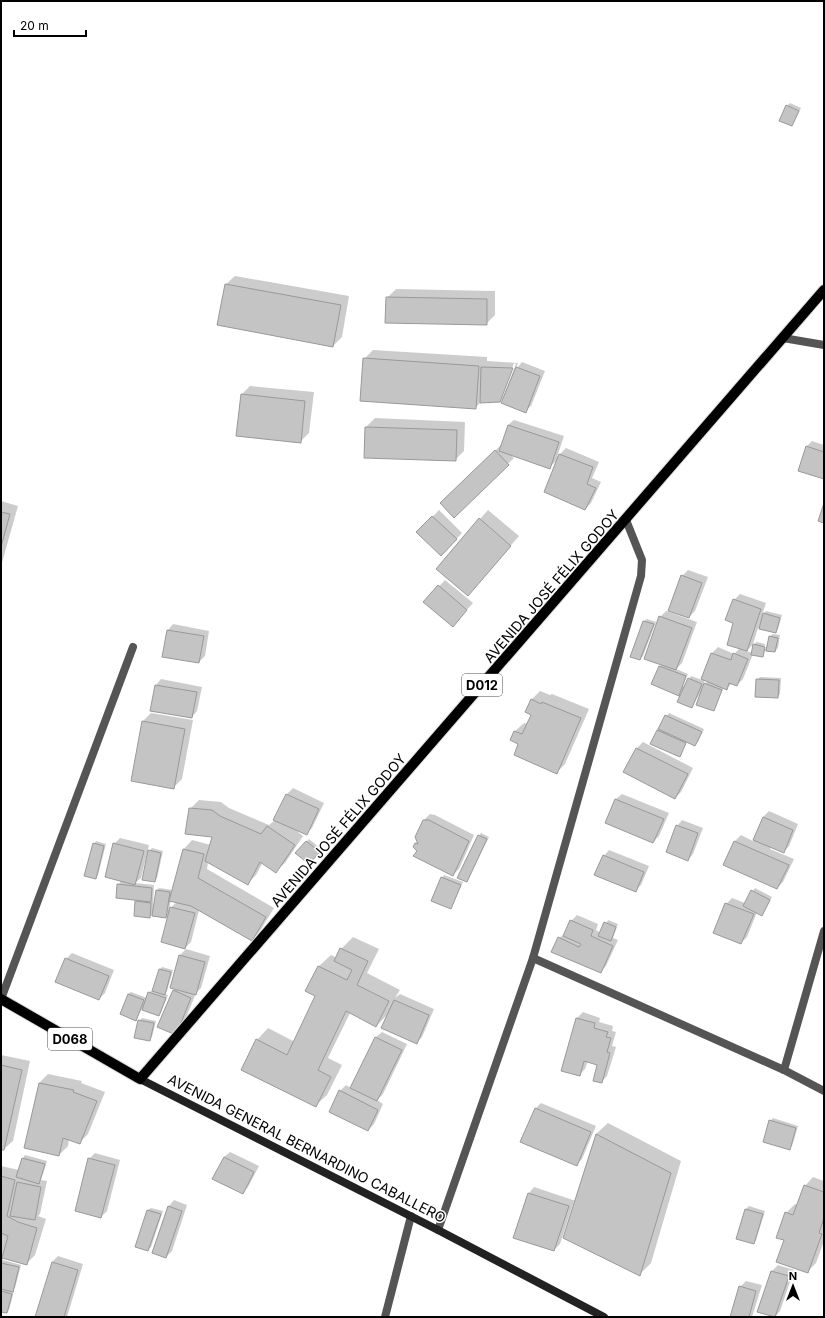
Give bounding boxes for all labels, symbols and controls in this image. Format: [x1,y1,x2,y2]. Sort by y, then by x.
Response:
scale bar [14,12,86,38]
text: 20 m [20,18,49,33]
street label: AVENIDA JOSÉ FÉLIX GODOY [480,506,622,666]
road number: D012 [462,674,502,696]
street label: AVENIDA JOSÉ FÉLIX GODOY [267,750,409,910]
road number: D068 [48,1028,92,1050]
street label: AVENIDA GENERAL BERNARDINO CABALLERO [165,1070,449,1226]
north arrow [773,1266,813,1306]
text: N [789,1269,797,1283]

